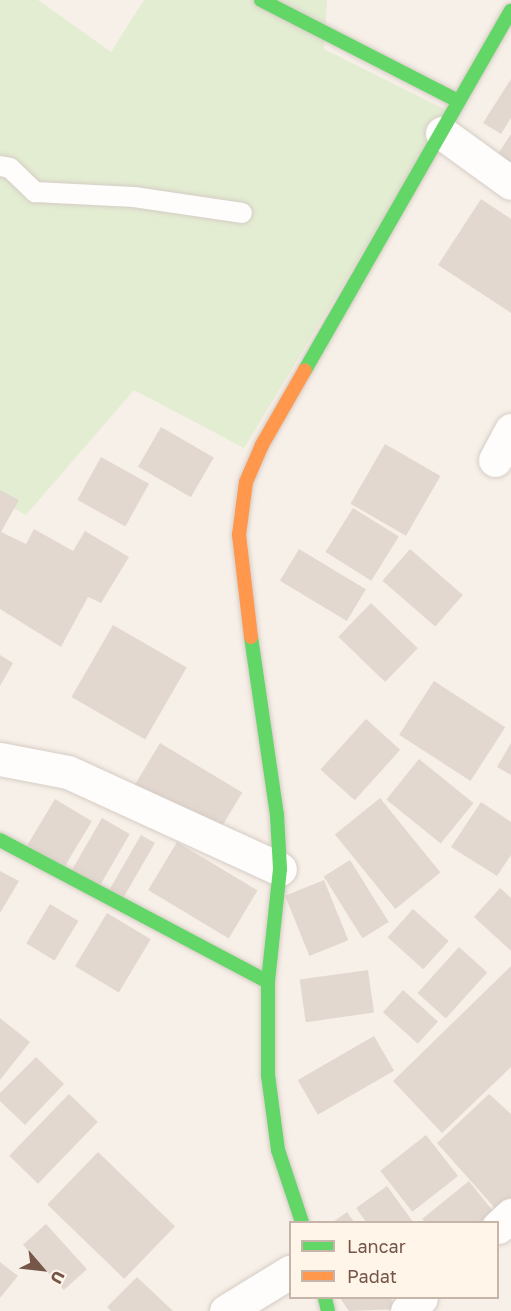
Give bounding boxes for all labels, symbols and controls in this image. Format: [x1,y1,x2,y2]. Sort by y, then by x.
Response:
legend [289,1221,499,1299]
text: Lancar [347,1235,406,1257]
north arrow [12,1239,72,1299]
text: Padat [347,1265,397,1287]
text: U [46,1268,69,1287]

